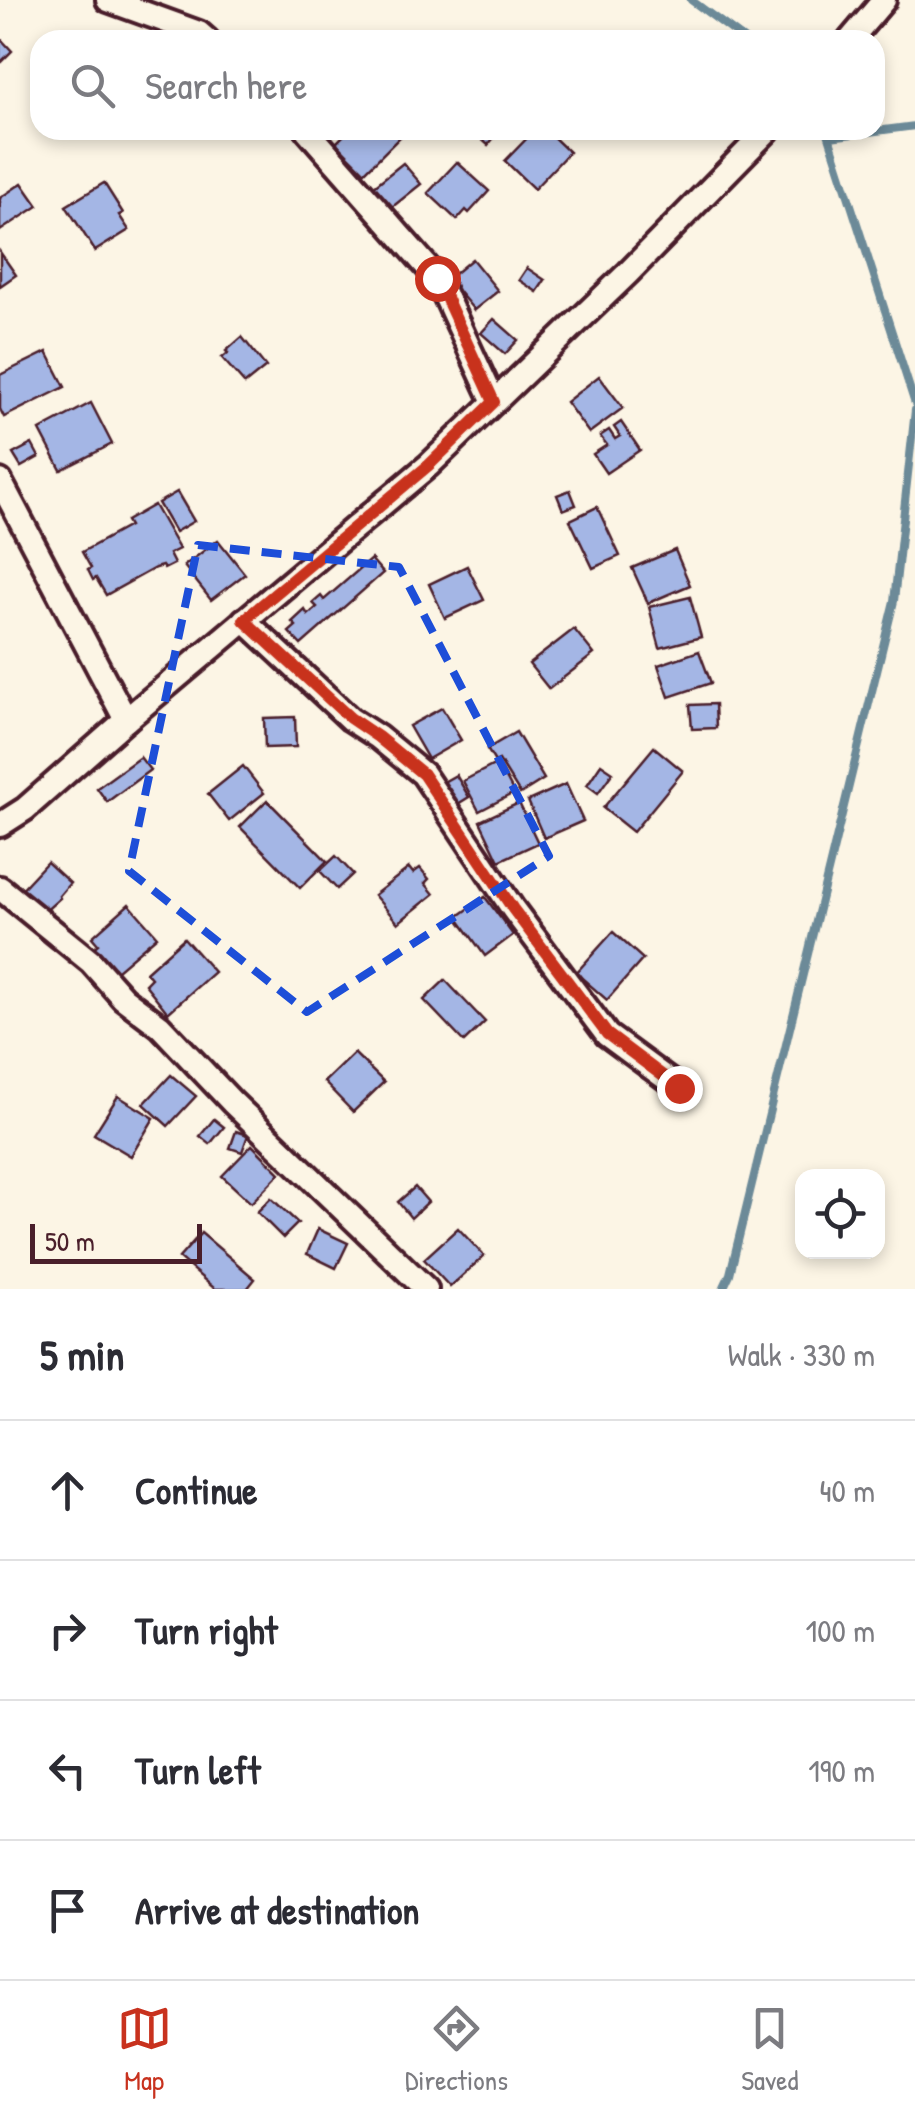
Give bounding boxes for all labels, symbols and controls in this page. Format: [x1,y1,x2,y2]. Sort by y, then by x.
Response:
search box [30,30,885,140]
icon: search [65,58,120,113]
text: Search here [145,59,307,111]
route start [415,256,461,302]
route end [657,1066,703,1112]
map controls [795,1169,885,1259]
button: locate [795,1169,885,1259]
scale bar [30,1219,202,1264]
text: 50 m [45,1222,95,1260]
text: 5 min [40,1326,124,1383]
text: Walk · 330 m [728,1333,875,1376]
icon: ahead [40,1463,95,1518]
text: Continue [135,1464,257,1516]
text: 40 m [820,1469,875,1512]
icon: right [40,1603,95,1658]
text: Turn right [135,1604,278,1656]
text: 100 m [806,1609,875,1652]
icon: left [40,1743,95,1798]
text: Turn left [135,1744,260,1796]
text: 190 m [808,1749,875,1792]
icon: arrive [40,1883,95,1938]
text: Arrive at destination [135,1884,419,1936]
tab: Map [117,2001,172,2099]
tab: Directions [405,2001,508,2099]
tab: Saved [741,2001,798,2099]

